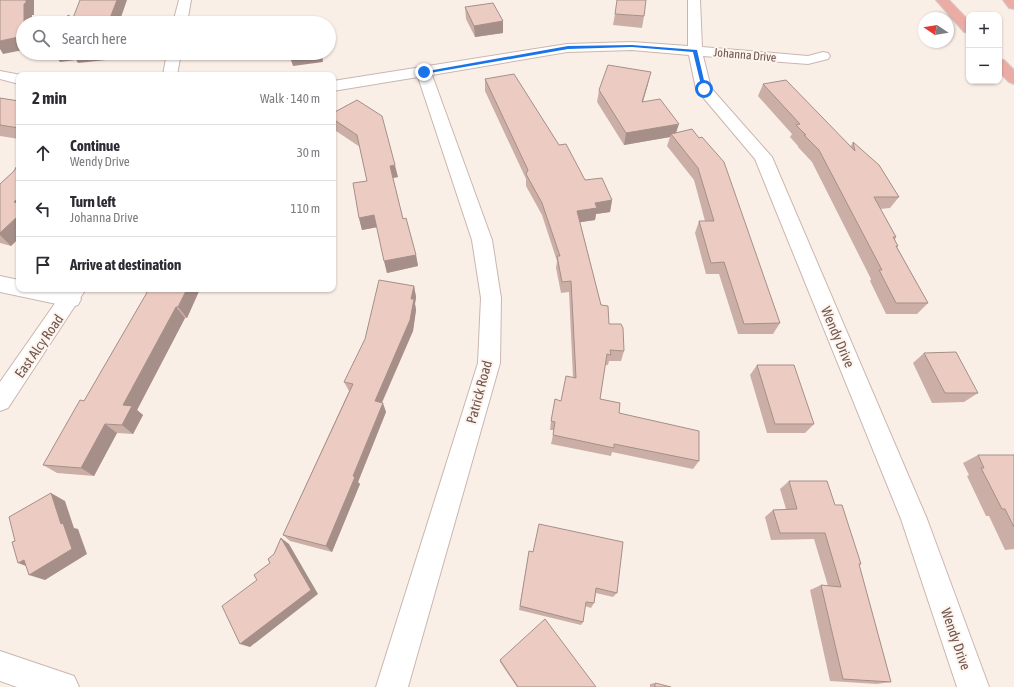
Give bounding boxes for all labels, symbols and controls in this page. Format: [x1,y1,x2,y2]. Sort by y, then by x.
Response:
north arrow [918,12,954,48]
map controls [966,12,1002,84]
button: + [966,12,1002,48]
search box [16,16,336,60]
icon: search [30,27,52,49]
text: Search here [62,30,127,47]
street label: Johanna Drive [713,45,777,65]
button: − [966,48,1002,84]
route end [415,63,433,81]
route start [695,80,713,98]
text: 2 min [32,88,67,108]
text: Walk · 140 m [260,91,320,106]
text: Continue [70,137,120,154]
icon: ahead [32,142,54,164]
text: 30 m [297,145,320,160]
text: Wendy Drive [70,154,130,169]
text: Turn left [70,193,116,210]
icon: left [32,198,54,220]
text: 110 m [291,201,320,216]
text: Johanna Drive [70,210,138,225]
icon: arrive [32,254,54,276]
text: Arrive at destination [70,256,181,273]
street label: Wendy Drive [818,304,858,370]
street label: East Alcy Road [11,311,67,381]
street label: Patrick Road [463,359,495,425]
street label: Wendy Drive [938,606,974,672]

